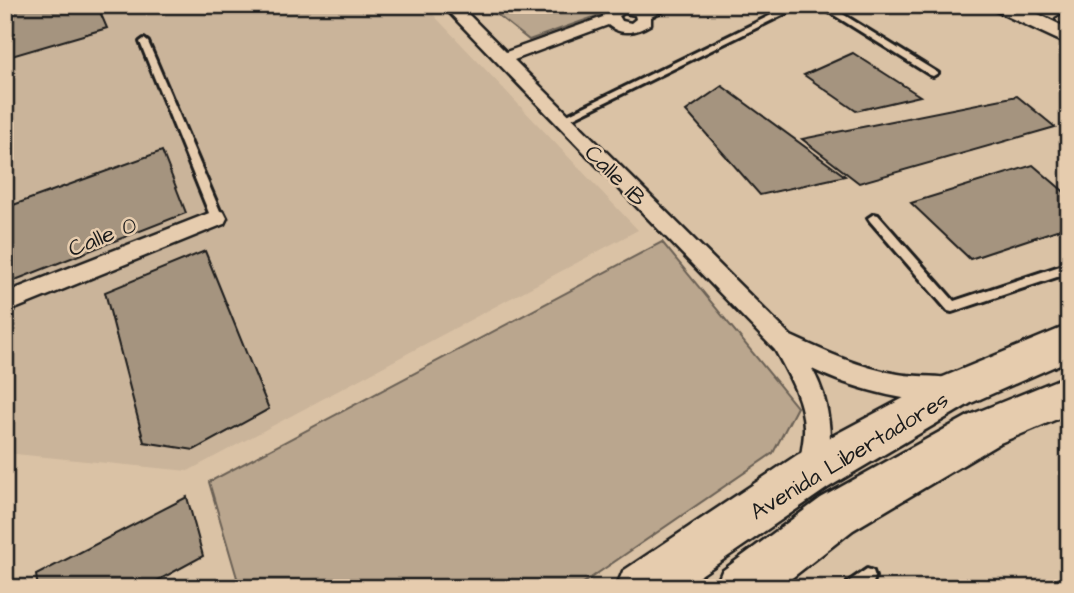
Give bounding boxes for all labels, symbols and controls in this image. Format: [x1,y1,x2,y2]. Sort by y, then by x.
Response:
street label: Calle 1B [577,137,654,214]
street label: Calle 0 [63,209,141,265]
street label: Avenida Libertadores [744,384,955,528]

